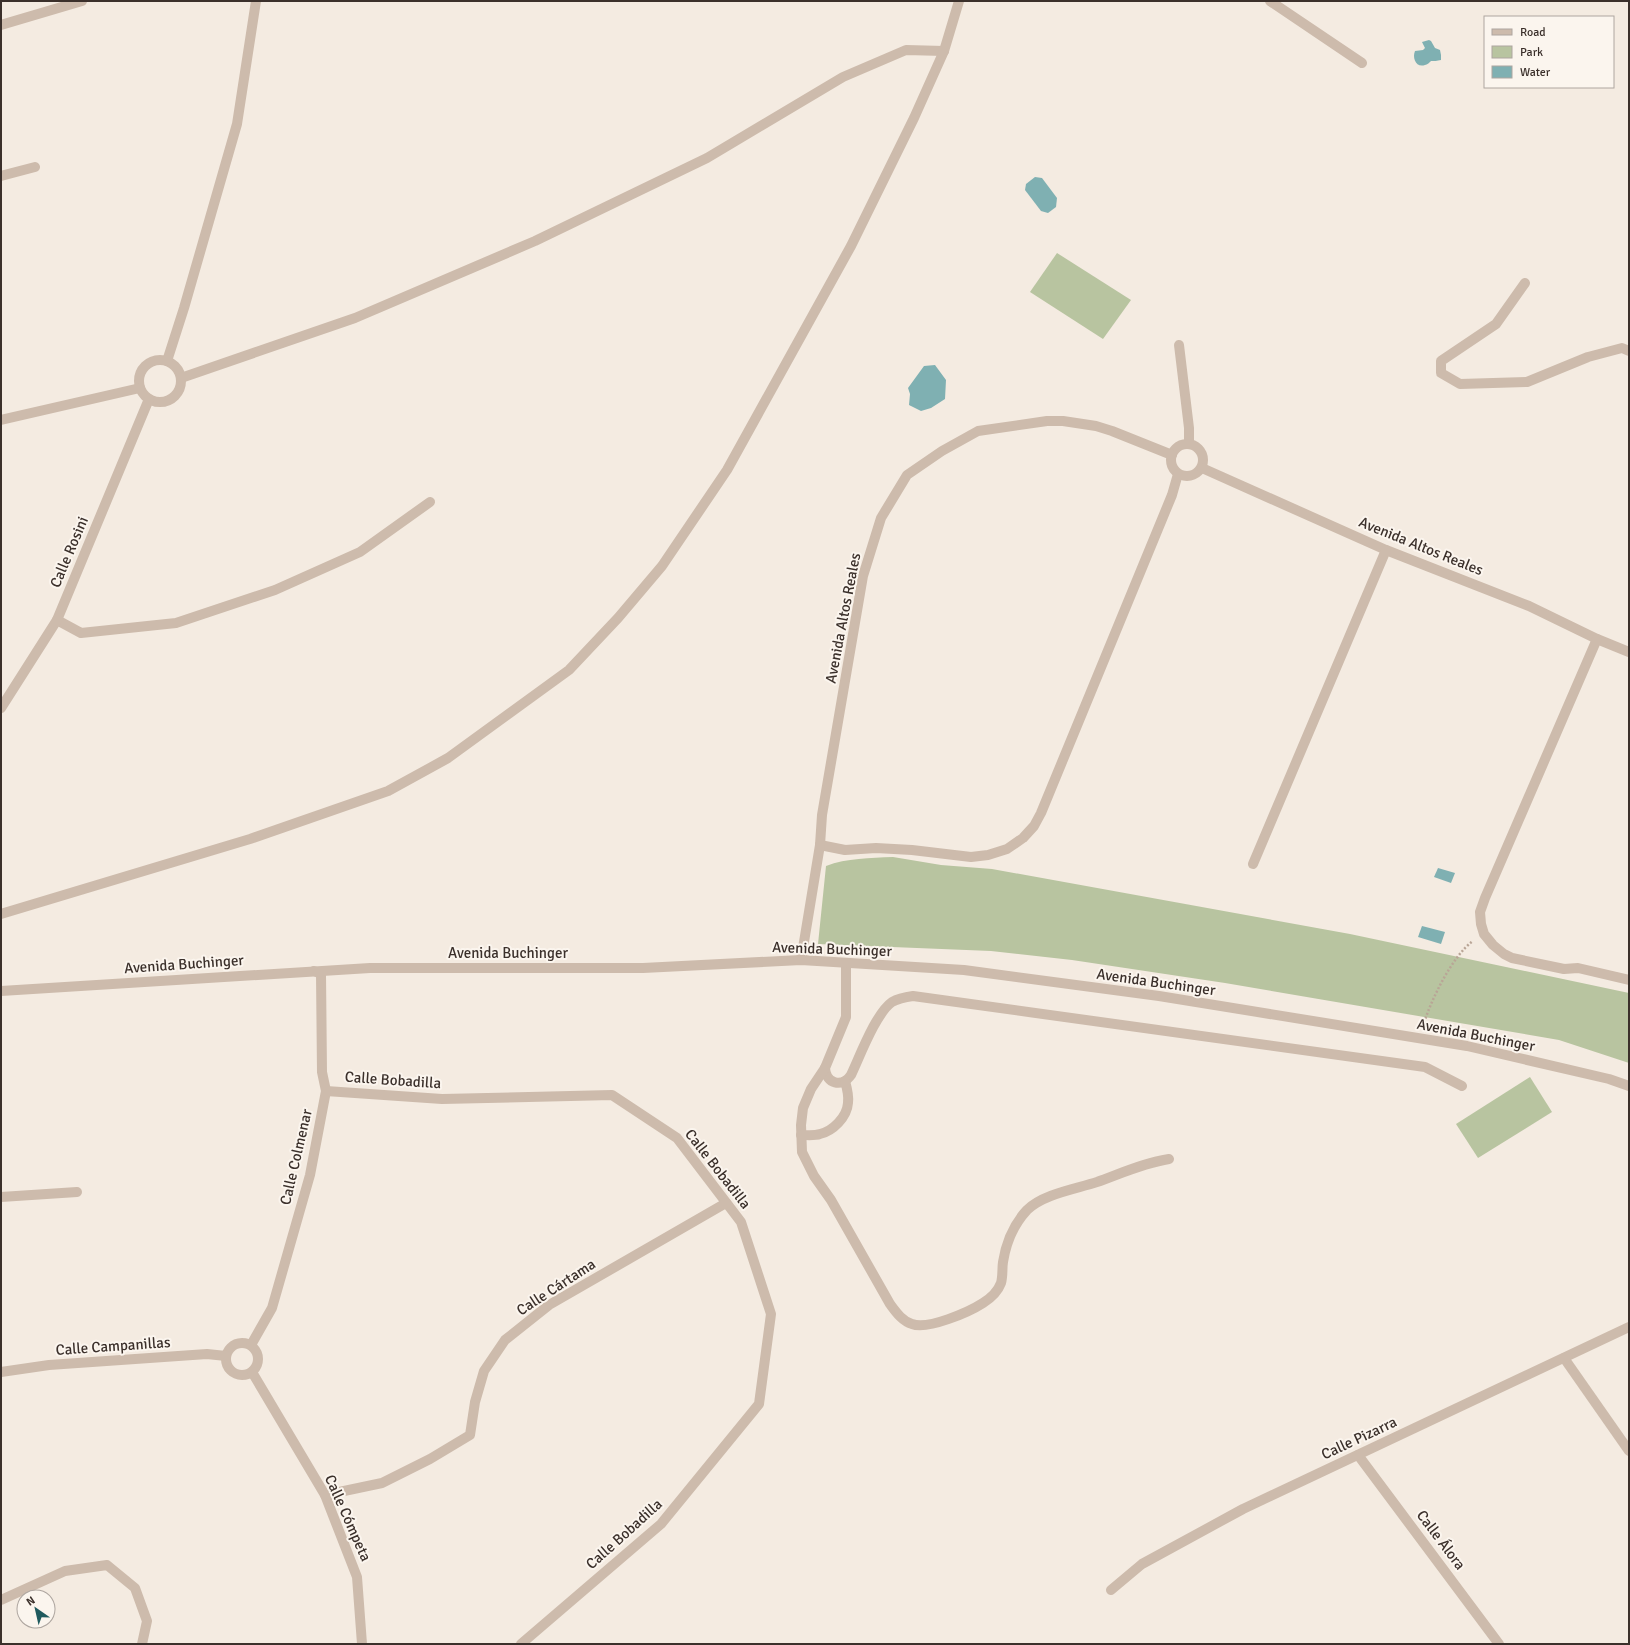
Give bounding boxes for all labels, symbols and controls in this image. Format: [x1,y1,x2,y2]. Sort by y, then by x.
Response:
legend [1484,16,1614,88]
text: Road [1520,25,1546,40]
text: Park [1520,45,1543,60]
text: Water [1520,65,1551,80]
street label: Avenida Altos Reales [1356,513,1486,579]
street label: Calle Rosini [46,514,92,590]
street label: Avenida Altos Reales [822,551,865,685]
street label: Avenida Buchinger [772,938,893,960]
street label: Avenida Buchinger [448,944,568,962]
street label: Avenida Buchinger [124,951,245,977]
street label: Avenida Buchinger [1095,965,1217,999]
street label: Avenida Buchinger [1415,1015,1537,1055]
street label: Calle Bobadilla [344,1068,442,1092]
street label: Calle Colmenar [276,1107,316,1207]
street label: Calle Bobadilla [681,1125,755,1213]
street label: Calle Cártama [513,1255,599,1319]
street label: Calle Campanillas [55,1333,171,1359]
street label: Calle Pizarra [1318,1413,1400,1463]
street label: Calle Cómpeta [321,1472,375,1564]
street label: Calle Bobadilla [582,1495,666,1573]
street label: Calle Álora [1413,1506,1470,1573]
north arrow [16,1589,56,1629]
text: N [24,1594,37,1609]

